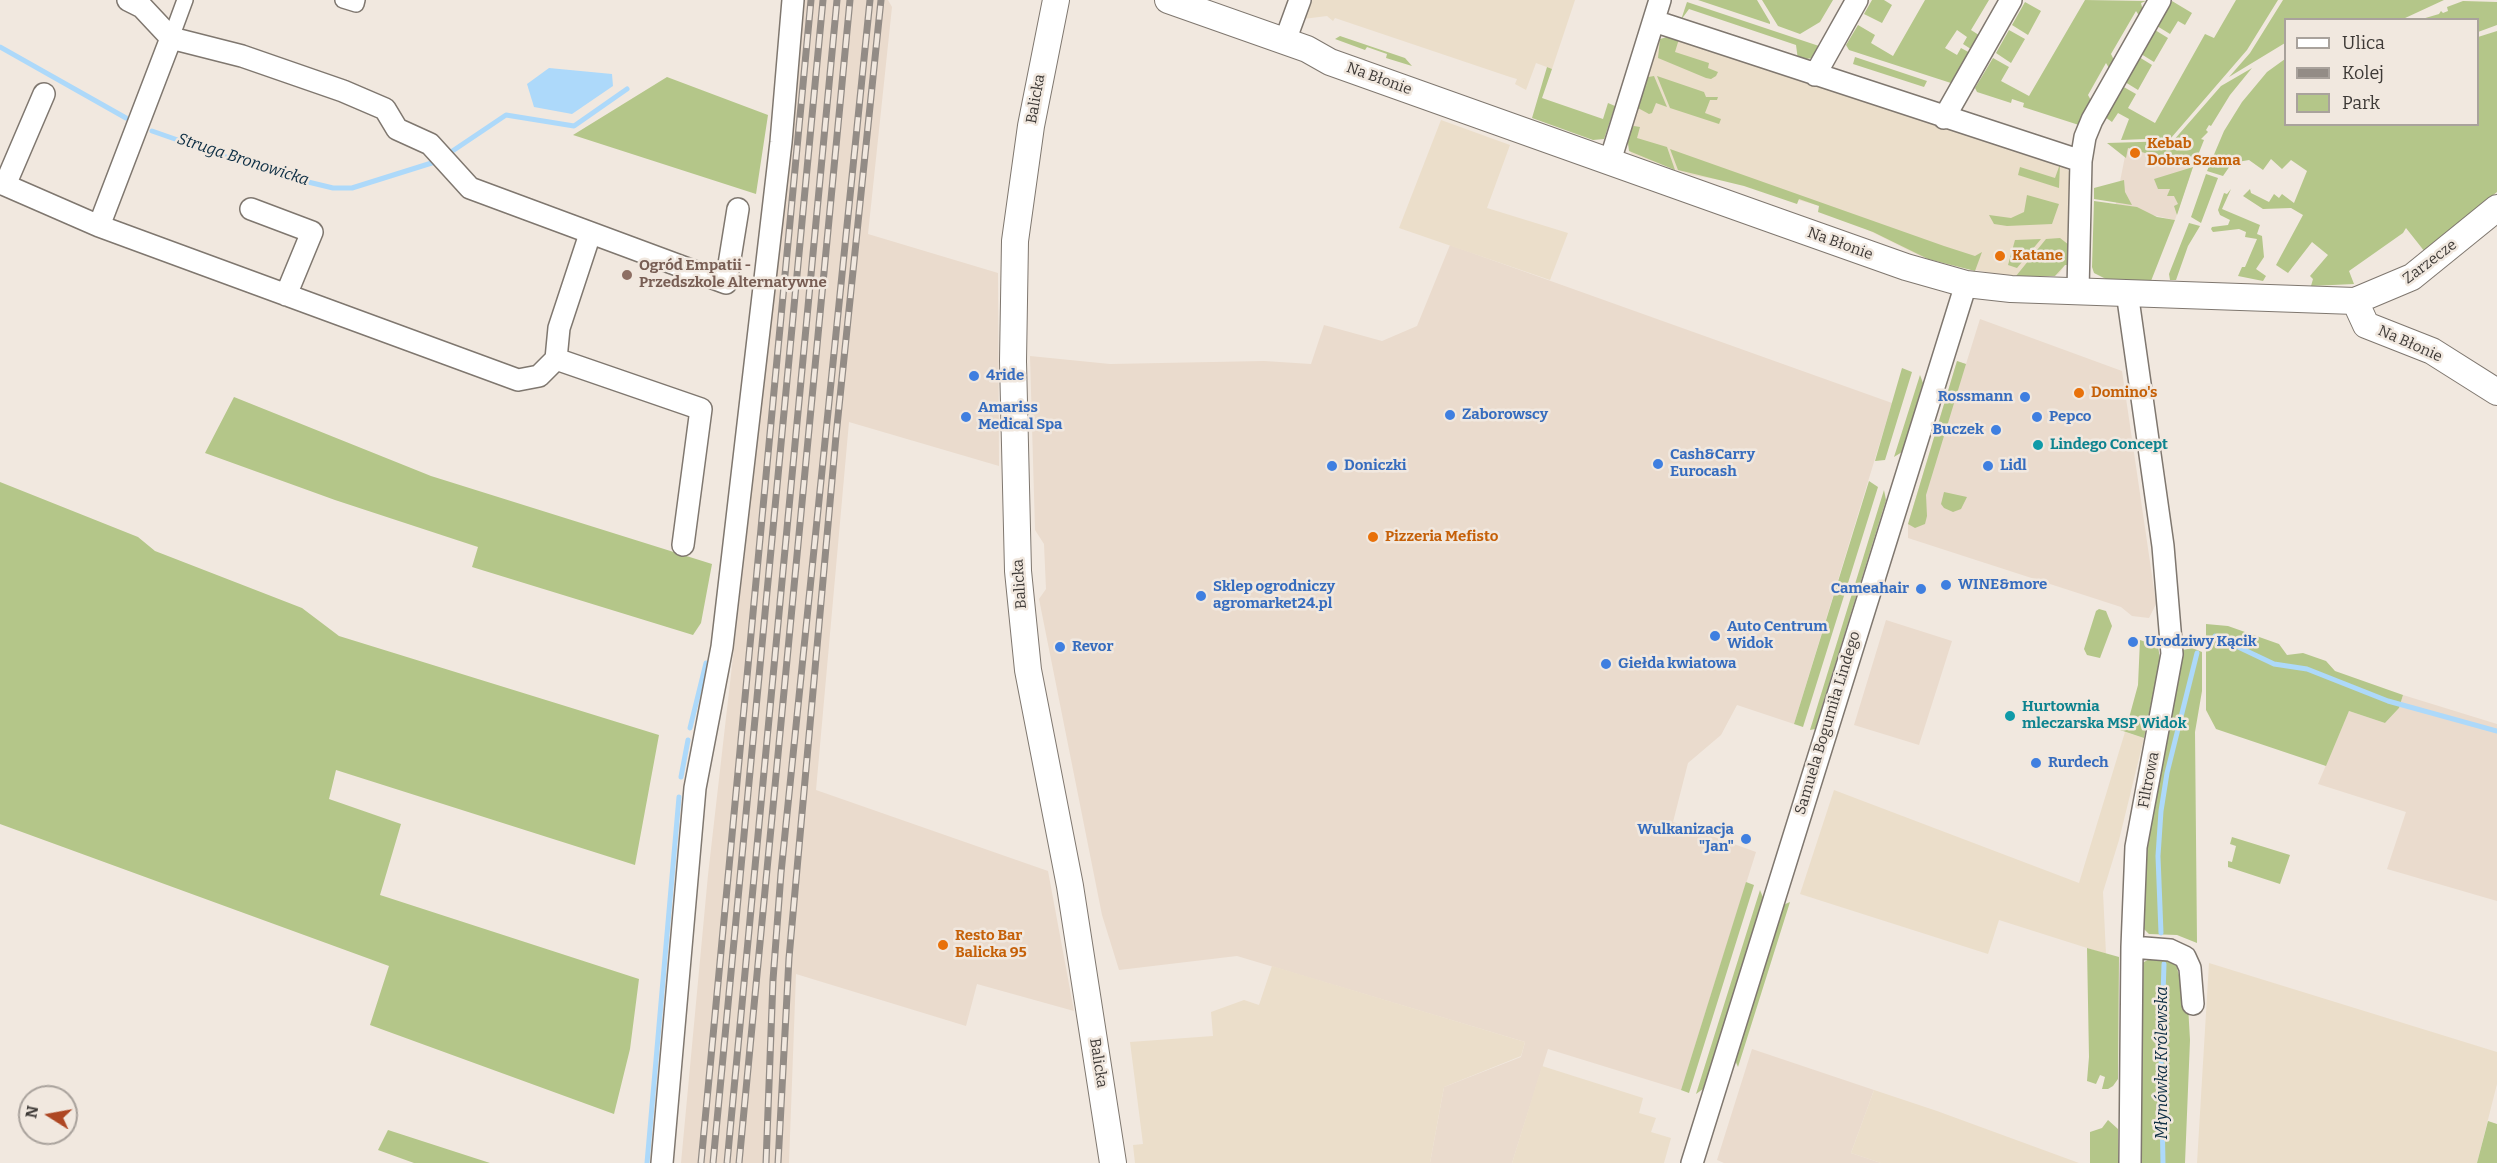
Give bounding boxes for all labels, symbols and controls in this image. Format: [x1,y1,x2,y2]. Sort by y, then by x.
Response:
legend [2284,18,2479,126]
text: Ulica [2342,32,2385,54]
street label: Na Błonie [1344,59,1414,99]
text: Kolej [2342,62,2384,84]
street label: Balicka [1023,73,1049,125]
text: Park [2342,92,2380,114]
water label: Struga Bronowicka [175,130,311,190]
place label: Kebab Dobra Szama [2147,135,2241,170]
marker: Kebab Dobra Szama [2128,146,2142,160]
street label: Na Błonie [1805,224,1875,264]
street label: Zarzecze [2400,236,2460,288]
place label: Katane [2012,247,2063,265]
marker: Katane [1993,249,2007,263]
place label: Ogród Empatii - Przedszkole Alternatywne [639,257,827,292]
marker: Ogród Empatii - Przedszkole Alternatywne [620,268,634,282]
street label: Na Błonie [2375,322,2445,366]
place label: 4ride [986,367,1024,385]
marker: 4ride [967,369,981,383]
place label: Domino's [2091,384,2157,402]
marker: Domino's [2072,386,2086,400]
place label: Rossmann [1938,388,2013,406]
marker: Rossmann [2018,390,2032,404]
place label: Amariss Medical Spa [978,399,1062,434]
place label: Zaborowscy [1462,406,1548,424]
marker: Zaborowscy [1443,408,1457,422]
place label: Pepco [2049,408,2092,426]
marker: Amariss Medical Spa [959,410,973,424]
marker: Pepco [2030,410,2044,424]
place label: Buczek [1932,421,1984,439]
marker: Buczek [1989,423,2003,437]
place label: Lindego Concept [2050,436,2168,454]
marker: Lindego Concept [2031,438,2045,452]
place label: Cash&Carry Eurocash [1670,446,1755,481]
place label: Doniczki [1344,457,1406,475]
marker: Cash&Carry Eurocash [1651,457,1665,471]
place label: Lidl [2000,457,2027,475]
marker: Doniczki [1325,459,1339,473]
marker: Lidl [1981,459,1995,473]
place label: Pizzeria Mefisto [1385,528,1498,546]
marker: Pizzeria Mefisto [1366,530,1380,544]
street label: Balicka [1009,558,1031,610]
place label: WINE&more [1958,576,2047,594]
place label: Sklep ogrodniczy agromarket24.pl [1213,578,1335,613]
marker: WINE&more [1939,578,1953,592]
place label: Cameahair [1831,580,1909,598]
marker: Cameahair [1914,582,1928,596]
marker: Sklep ogrodniczy agromarket24.pl [1194,589,1208,603]
place label: Auto Centrum Widok [1727,618,1828,653]
marker: Auto Centrum Widok [1708,629,1722,643]
street label: Samuela Bogumiła Lindego [1792,629,1864,817]
place label: Urodziwy Kącik [2145,633,2257,651]
marker: Urodziwy Kącik [2126,635,2140,649]
place label: Revor [1072,638,1113,656]
marker: Revor [1053,640,1067,654]
place label: Giełda kwiatowa [1618,655,1736,673]
marker: Giełda kwiatowa [1599,657,1613,671]
place label: Hurtownia mleczarska MSP Widok [2022,698,2187,733]
marker: Hurtownia mleczarska MSP Widok [2003,709,2017,723]
street label: Filtrowa [2135,750,2163,810]
place label: Rurdech [2048,754,2109,772]
marker: Rurdech [2029,756,2043,770]
place label: Wulkanizacja "Jan" [1637,821,1734,856]
marker: Wulkanizacja "Jan" [1739,832,1753,846]
place label: Resto Bar Balicka 95 [955,927,1027,962]
marker: Resto Bar Balicka 95 [936,938,950,952]
water label: Młynówka Królewska [2153,986,2173,1140]
street label: Balicka [1085,1037,1111,1089]
north arrow [18,1085,78,1145]
text: N [21,1104,42,1120]

